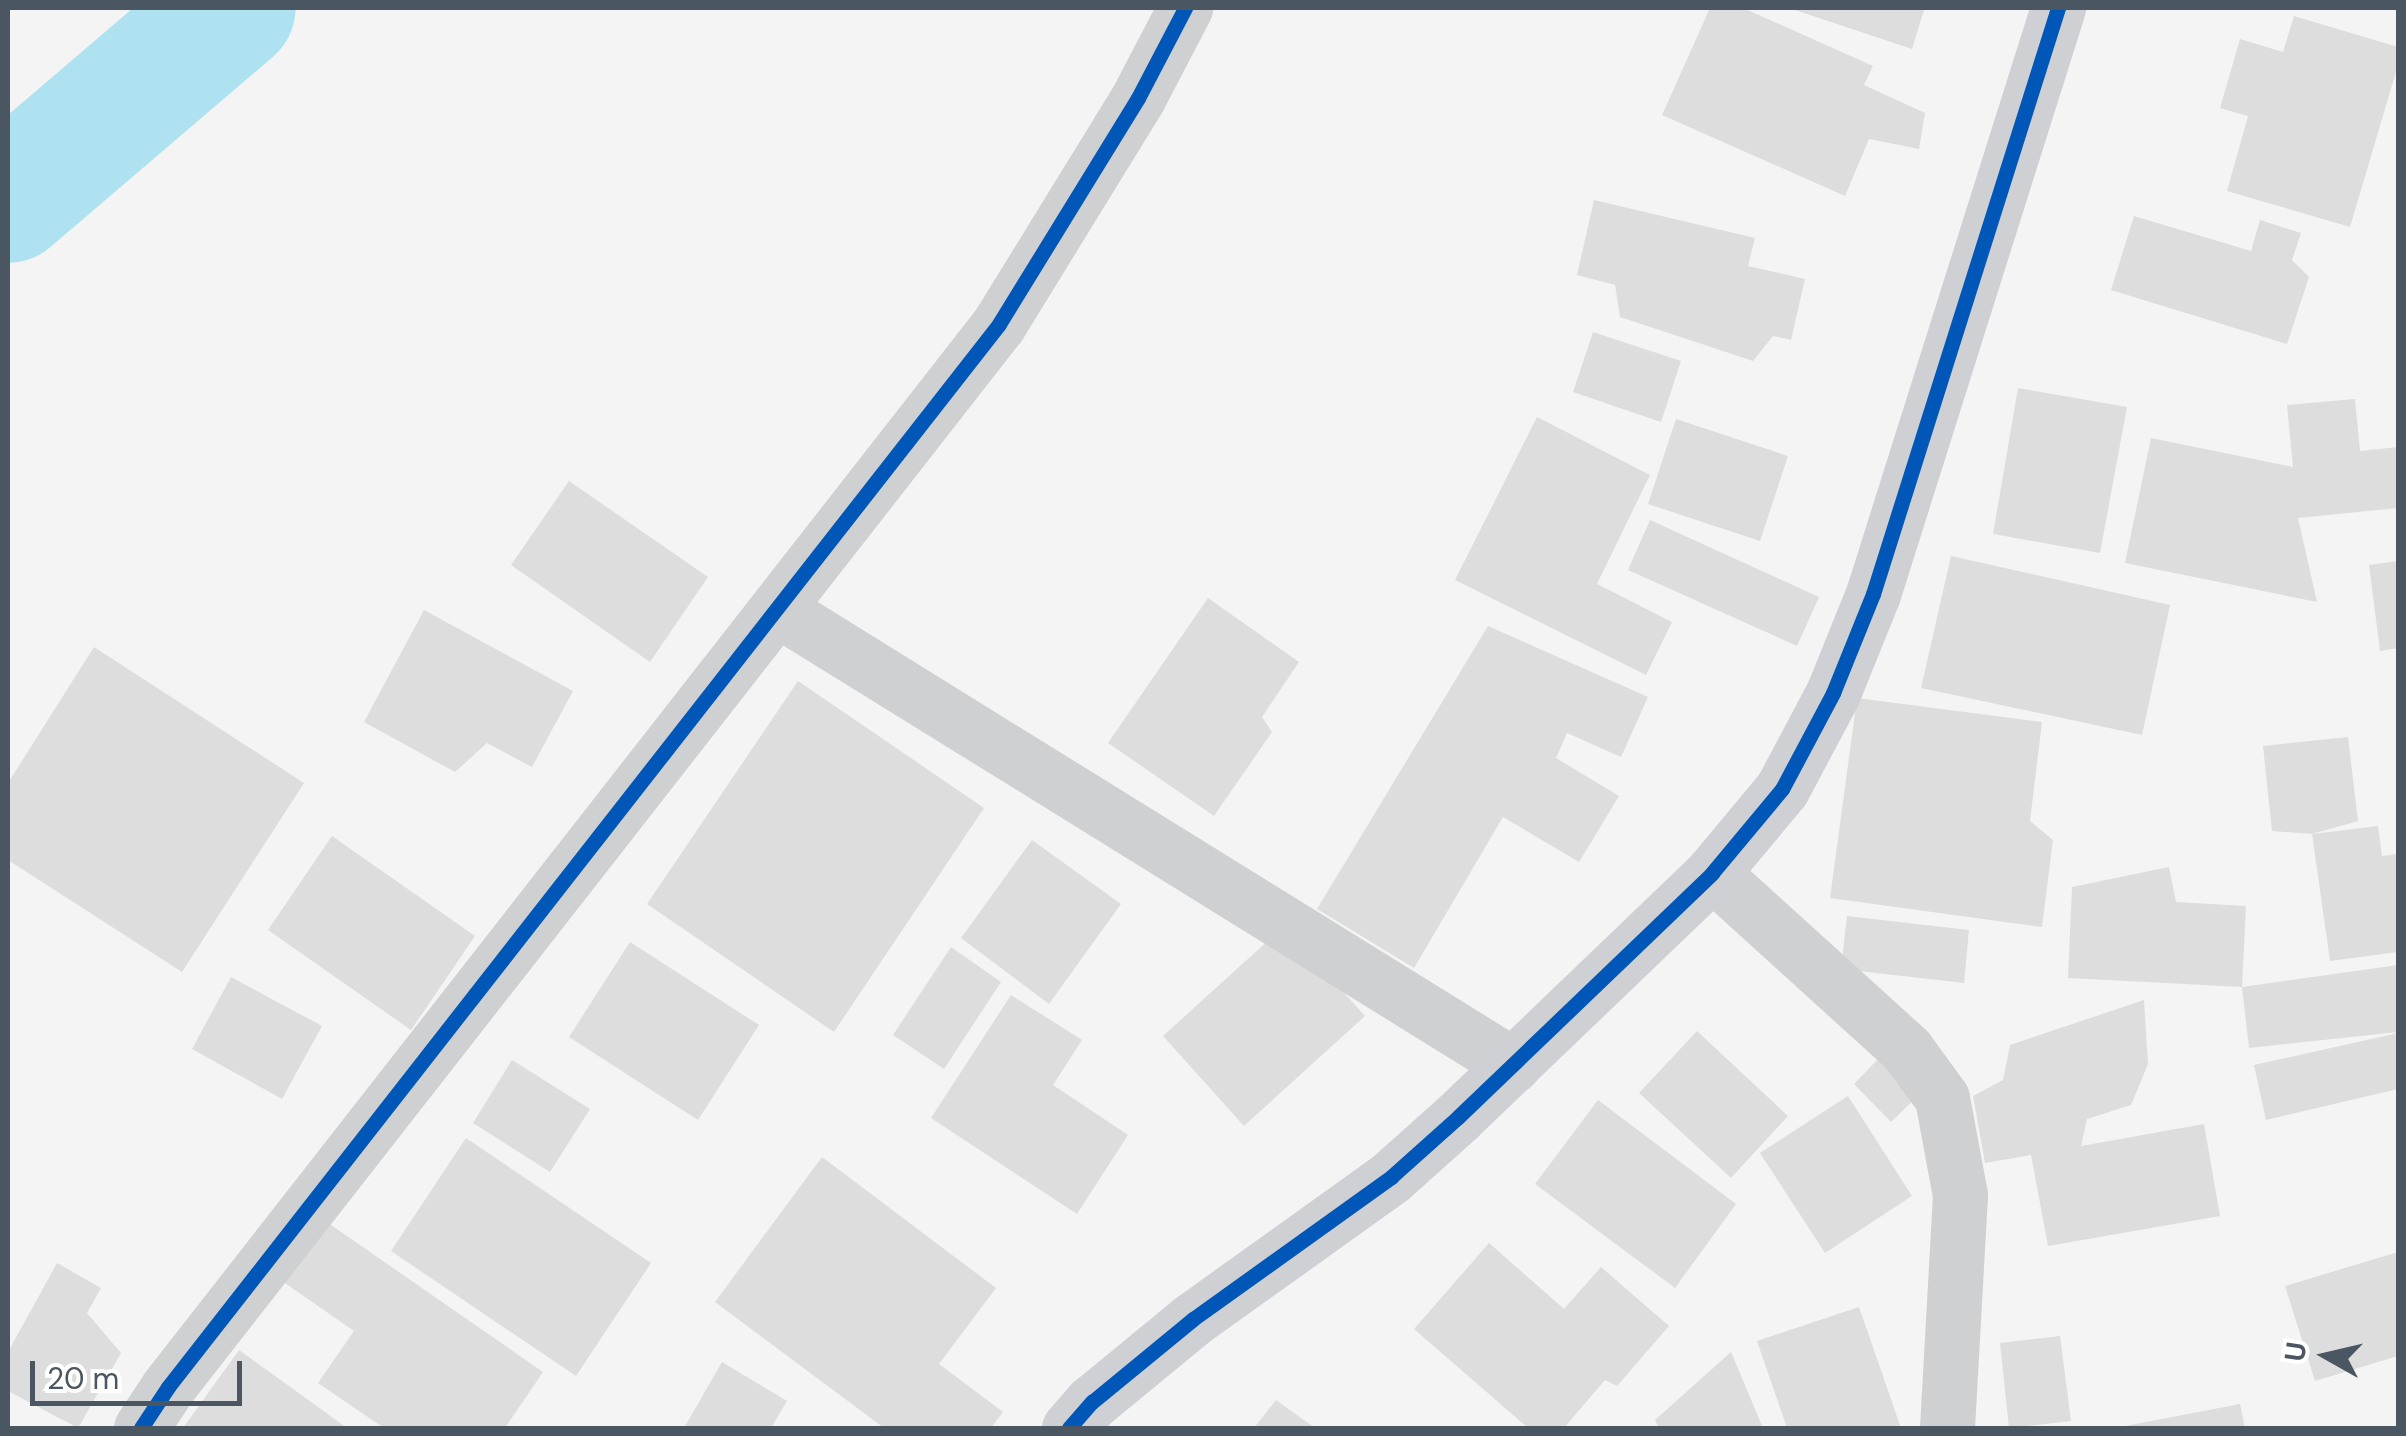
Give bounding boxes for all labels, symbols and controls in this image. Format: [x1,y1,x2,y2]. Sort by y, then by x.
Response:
north arrow [2276,1306,2376,1406]
text: U [2276,1340,2315,1364]
scale bar [35,1341,248,1403]
text: 20 m [47,1359,119,1398]

